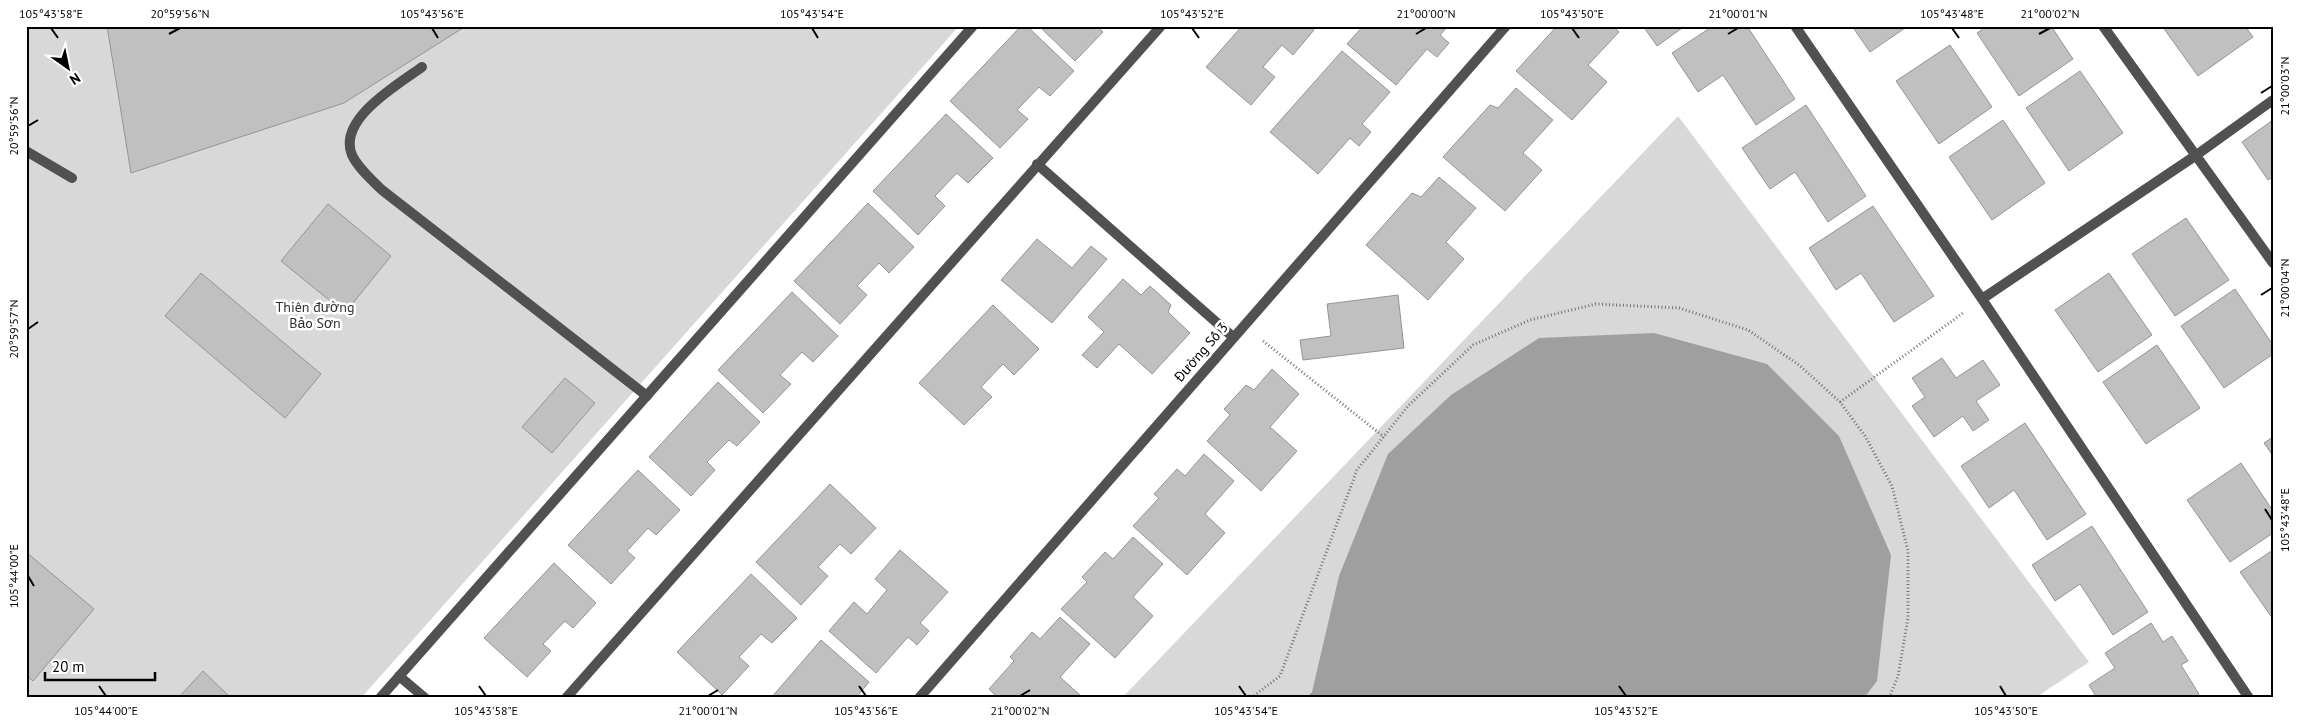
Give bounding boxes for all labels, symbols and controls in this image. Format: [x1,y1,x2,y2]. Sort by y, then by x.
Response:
text: 105°43'58"E [19,6,83,21]
text: 20°59'56"N [150,6,210,21]
text: 105°43'56"E [400,6,464,21]
text: 105°43'54"E [780,6,844,21]
text: 105°43'52"E [1160,6,1224,21]
text: 21°00'00"N [1396,6,1456,21]
text: 105°43'50"E [1540,6,1604,21]
text: 21°00'01"N [1708,6,1768,21]
text: 105°43'48"E [1920,6,1984,21]
text: 21°00'02"N [2020,6,2080,21]
north arrow [42,42,92,92]
text: 21°00'03"N [2277,56,2292,116]
text: N [66,69,84,89]
text: 20°59'56"N [6,96,21,156]
text: 21°00'04"N [2277,258,2292,318]
park label: Thiên đường Bảo Sơn [276,298,354,332]
text: 20°59'57"N [6,299,21,359]
street label: Đường Số 3 [1170,319,1232,386]
text: 105°43'48"E [2277,488,2292,552]
text: 105°44'00"E [6,544,21,608]
scale bar [45,649,155,681]
text: 20 m [52,657,85,676]
text: 105°44'00"E [74,703,138,718]
text: 105°43'58"E [454,703,518,718]
text: 21°00'01"N [678,703,738,718]
text: 105°43'56"E [834,703,898,718]
text: 21°00'02"N [990,703,1050,718]
text: 105°43'54"E [1214,703,1278,718]
text: 105°43'52"E [1594,703,1658,718]
text: 105°43'50"E [1974,703,2038,718]

